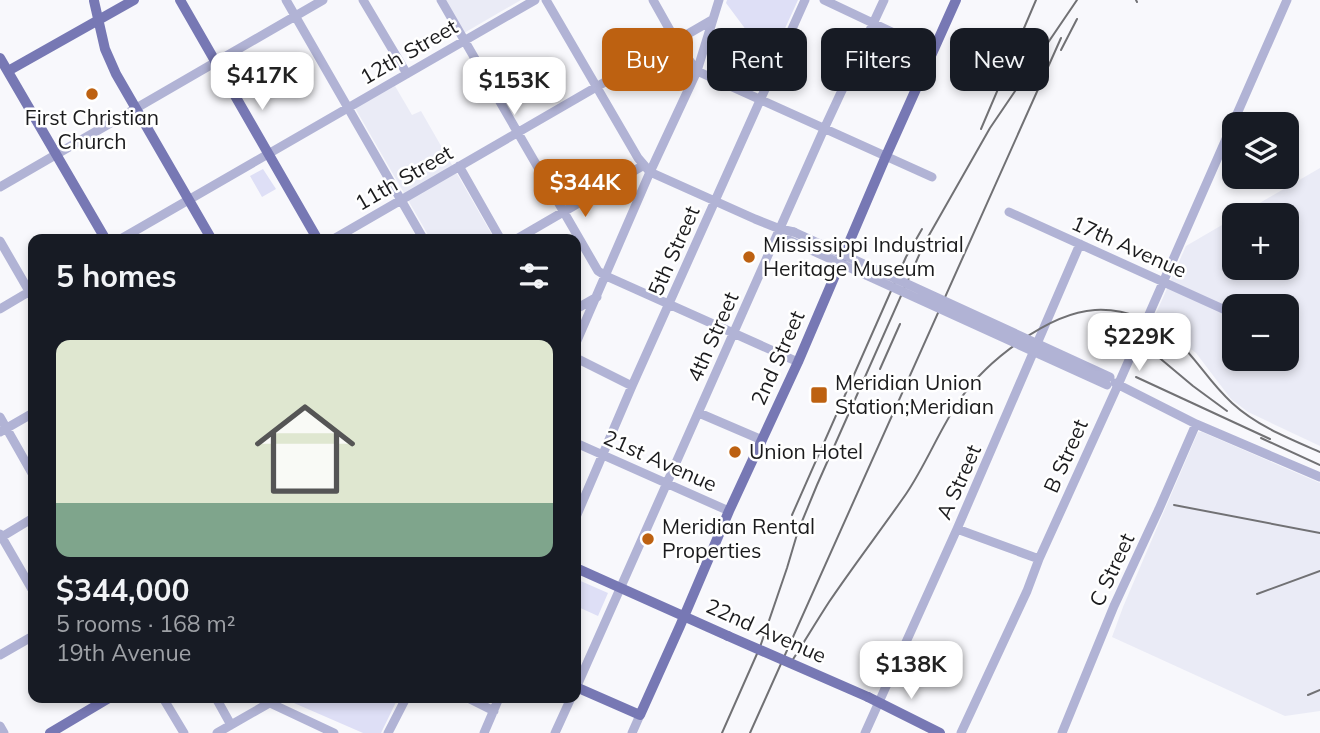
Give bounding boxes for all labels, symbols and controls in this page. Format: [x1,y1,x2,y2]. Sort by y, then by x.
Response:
street label: 12th Street [355,13,462,89]
chip: Buy [602,28,693,91]
chip: Rent [707,28,807,91]
chip: Filters [821,28,936,91]
chip: New [950,28,1049,91]
pin: $417K [213,52,311,112]
pin: $153K [465,58,563,117]
text: $417K [227,60,297,89]
text: $153K [479,65,549,94]
marker: First Christian Church [84,86,100,102]
place label: First Christian Church [25,104,159,154]
map controls [1222,112,1299,371]
button: layers [1222,112,1299,189]
street label: 11th Street [350,139,457,215]
pin: $344K [536,160,634,219]
text: $344K [550,167,620,196]
street label: 5th Street [642,202,704,300]
button: + [1222,203,1299,280]
street label: 17th Avenue [1068,209,1191,283]
place label: Mississippi Industrial Heritage Museum [763,231,964,281]
marker: Mississippi Industrial Heritage Museum [741,249,757,265]
text: 5 homes [56,257,177,295]
icon: filters [515,257,553,295]
street label: 4th Street [681,288,743,386]
button: − [1222,294,1299,371]
street label: 2nd Street [745,306,810,409]
pin: $229K [1090,314,1188,373]
text: $229K [1104,321,1174,350]
place label: Meridian Union Station;Meridian [835,369,994,419]
marker: Meridian Union Station;Meridian [809,385,829,405]
icon: home [242,386,368,512]
street label: B Street [1037,415,1093,496]
street label: 21st Avenue [600,424,721,497]
place label: Union Hotel [749,438,863,464]
street label: A Street [930,440,986,523]
marker: Union Hotel [727,444,743,460]
place label: Meridian Rental Properties [662,513,815,563]
street label: C Street [1083,529,1139,610]
marker: Meridian Rental Properties [640,531,656,547]
text: $344,000 [56,571,189,609]
street label: 22nd Avenue [702,592,831,668]
text: 5 rooms · 168 m² [56,609,236,638]
text: 19th Avenue [56,638,191,667]
pin: $138K [862,642,960,701]
text: $138K [876,649,946,678]

